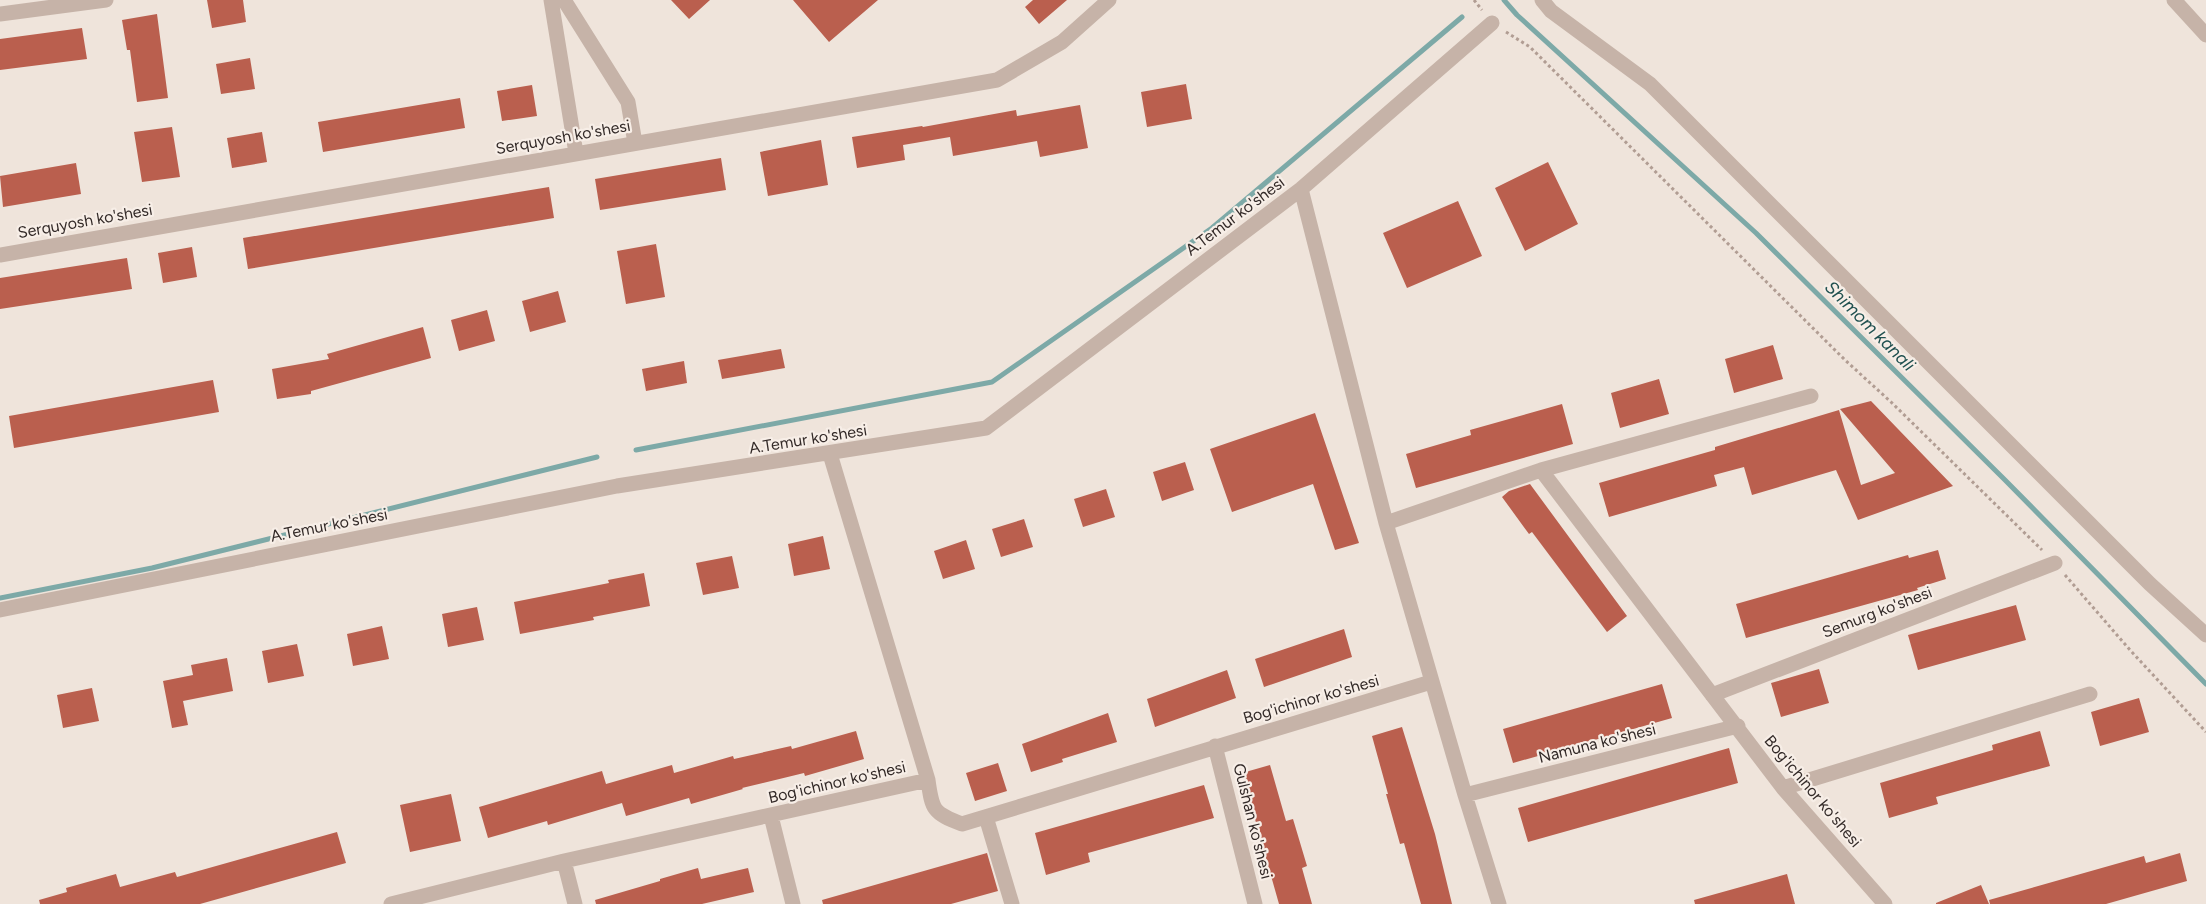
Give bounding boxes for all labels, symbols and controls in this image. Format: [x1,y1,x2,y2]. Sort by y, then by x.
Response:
street label: Serquyosh ko'shesi [494,116,632,158]
street label: A.Temur ko'shesi [1182,173,1288,259]
street label: Serquyosh ko'shesi [16,200,154,242]
water label: Shimom kanali [1820,276,1920,376]
street label: A.Temur ko'shesi [748,420,868,458]
street label: A.Temur ko'shesi [269,504,389,546]
street label: Semurg ko'shesi [1819,582,1935,642]
street label: Bog'ichinor ko'shesi [1241,670,1381,728]
street label: Namuna ko'shesi [1536,719,1658,767]
street label: Bog'ichinor ko'shesi [1761,731,1865,851]
street label: Bog'ichinor ko'shesi [766,757,908,807]
street label: Gulshan ko'shesi [1229,761,1277,881]

